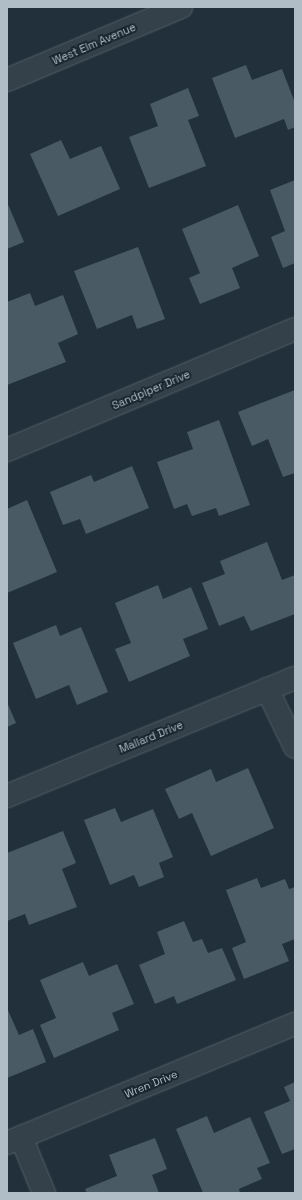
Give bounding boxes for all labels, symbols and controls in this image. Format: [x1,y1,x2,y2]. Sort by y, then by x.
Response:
street label: West Elm Avenue [50,20,138,68]
street label: Sandpiper Drive [110,368,192,412]
street label: Mallard Drive [117,718,185,756]
street label: Wren Drive [123,1067,179,1101]

